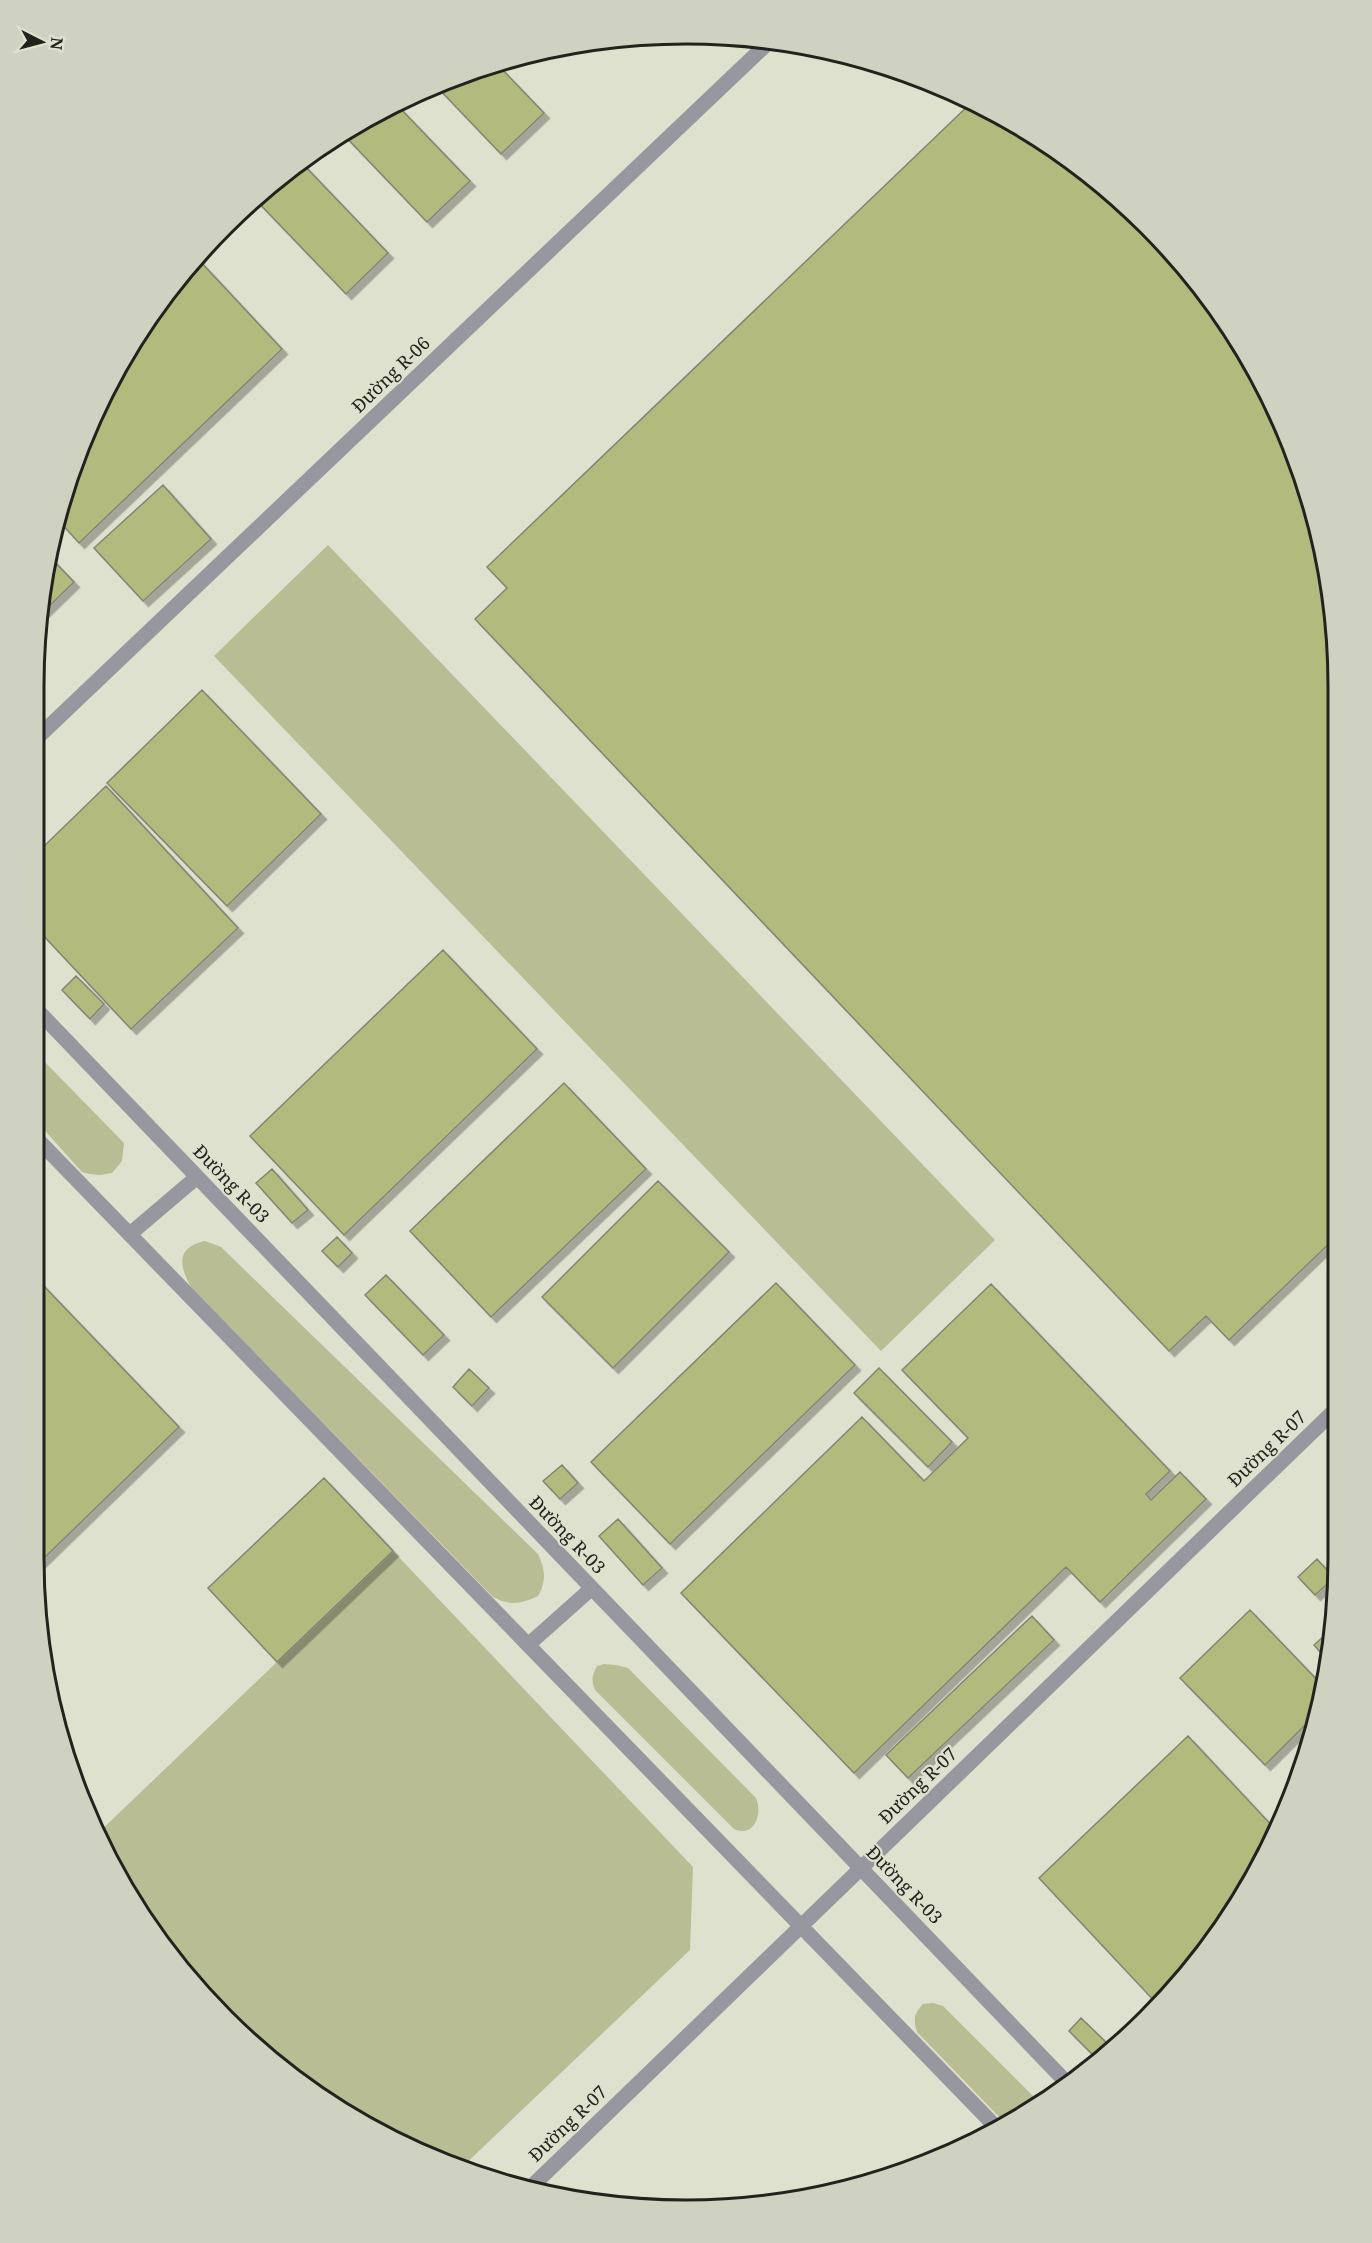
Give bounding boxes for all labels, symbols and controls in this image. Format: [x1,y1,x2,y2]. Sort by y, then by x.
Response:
north arrow [12,12,72,72]
text: N [45,36,69,51]
street label: Đường R-06 [346,331,435,418]
street label: Đường R-03 [188,1139,275,1228]
street label: Đường R-07 [1222,1405,1311,1492]
street label: Đường R-03 [524,1490,611,1579]
street label: Đường R-07 [873,1742,962,1829]
street label: Đường R-03 [861,1840,948,1929]
street label: Đường R-07 [523,2080,612,2167]

